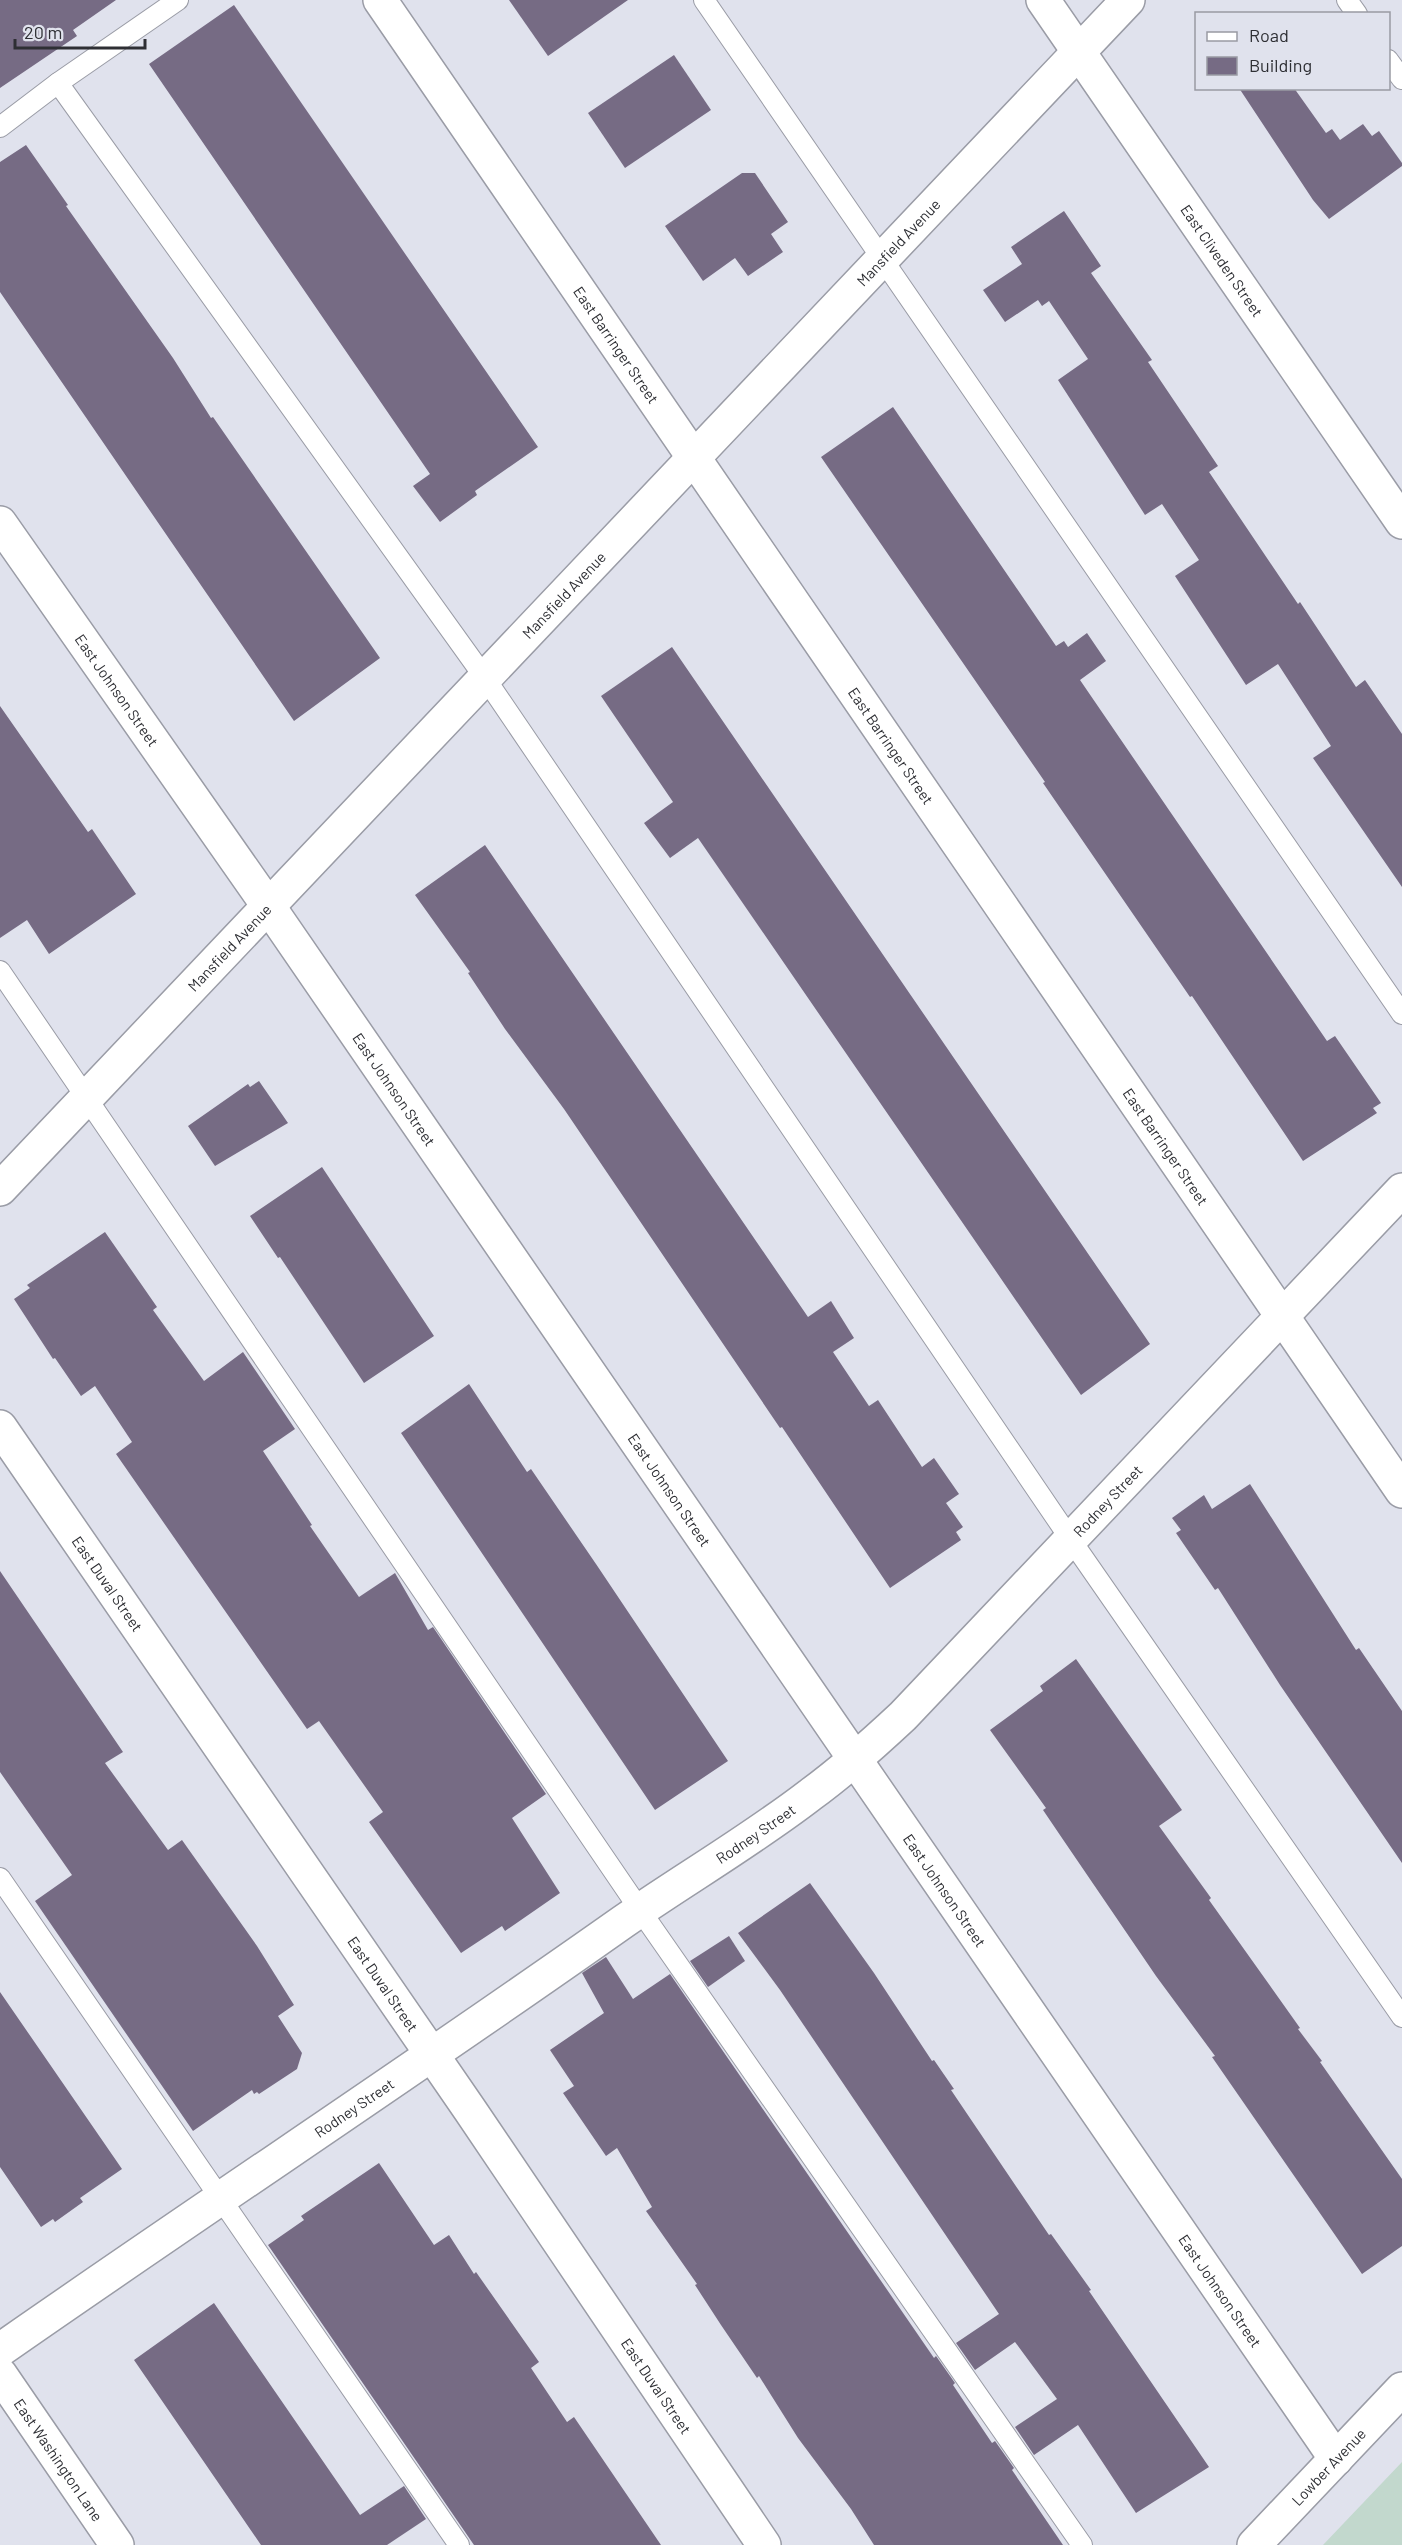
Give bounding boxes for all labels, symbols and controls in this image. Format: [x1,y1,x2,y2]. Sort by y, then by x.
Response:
scale bar [15,12,146,50]
legend [1195,12,1390,90]
text: 20 m [24,21,62,43]
text: Road [1249,24,1289,46]
text: Building [1249,54,1312,76]
street label: Mansfield Avenue [853,195,944,290]
street label: East Cliveden Street [1177,201,1267,320]
street label: East Barringer Street [570,283,663,407]
street label: Mansfield Avenue [518,548,609,642]
street label: East Johnson Street [72,630,163,750]
street label: East Barringer Street [845,684,937,808]
street label: Mansfield Avenue [184,900,275,995]
street label: East Johnson Street [349,1029,439,1149]
street label: East Barringer Street [1119,1085,1212,1208]
street label: East Johnson Street [625,1430,715,1550]
street label: Rodney Street [1069,1461,1146,1540]
street label: East Duval Street [69,1532,147,1635]
street label: Rodney Street [712,1800,799,1867]
street label: East Johnson Street [900,1830,990,1950]
street label: East Duval Street [344,1933,422,2035]
street label: Rodney Street [311,2074,397,2141]
street label: East Johnson Street [1175,2231,1265,2351]
street label: East Duval Street [618,2335,695,2437]
street label: East Washington Lane [10,2395,107,2525]
street label: Lowber Avenue [1288,2424,1369,2509]

